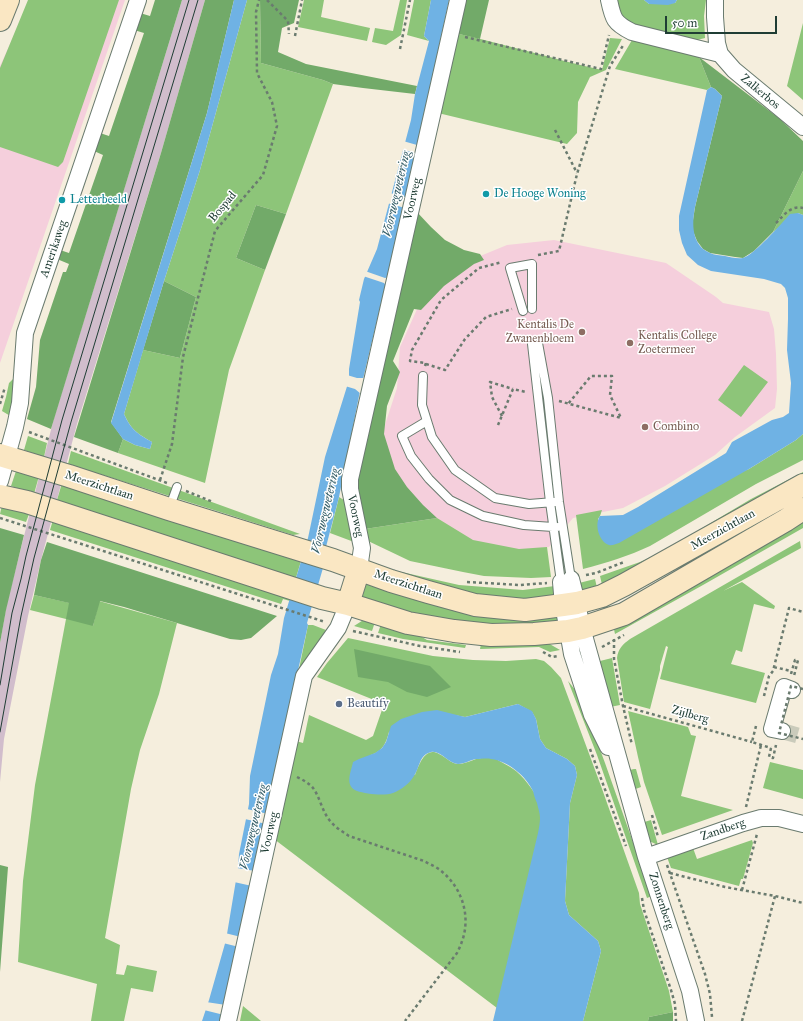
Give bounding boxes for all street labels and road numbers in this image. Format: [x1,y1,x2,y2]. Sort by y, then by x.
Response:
street label: Zalkerbos [737,71,783,113]
street label: Voorweg [401,177,425,221]
street label: Bospad [206,189,240,225]
street label: Amerikaweg [37,218,71,280]
street label: Meerzichtlaan [63,468,135,504]
street label: Voorweg [344,494,366,538]
street label: Meerzichtlaan [688,506,758,554]
street label: Meerzichtlaan [372,567,444,603]
street label: Zijlberg [670,703,710,727]
street label: Voorweg [258,811,282,855]
street label: Zandberg [699,816,747,844]
street label: Zonnenberg [645,871,677,931]

